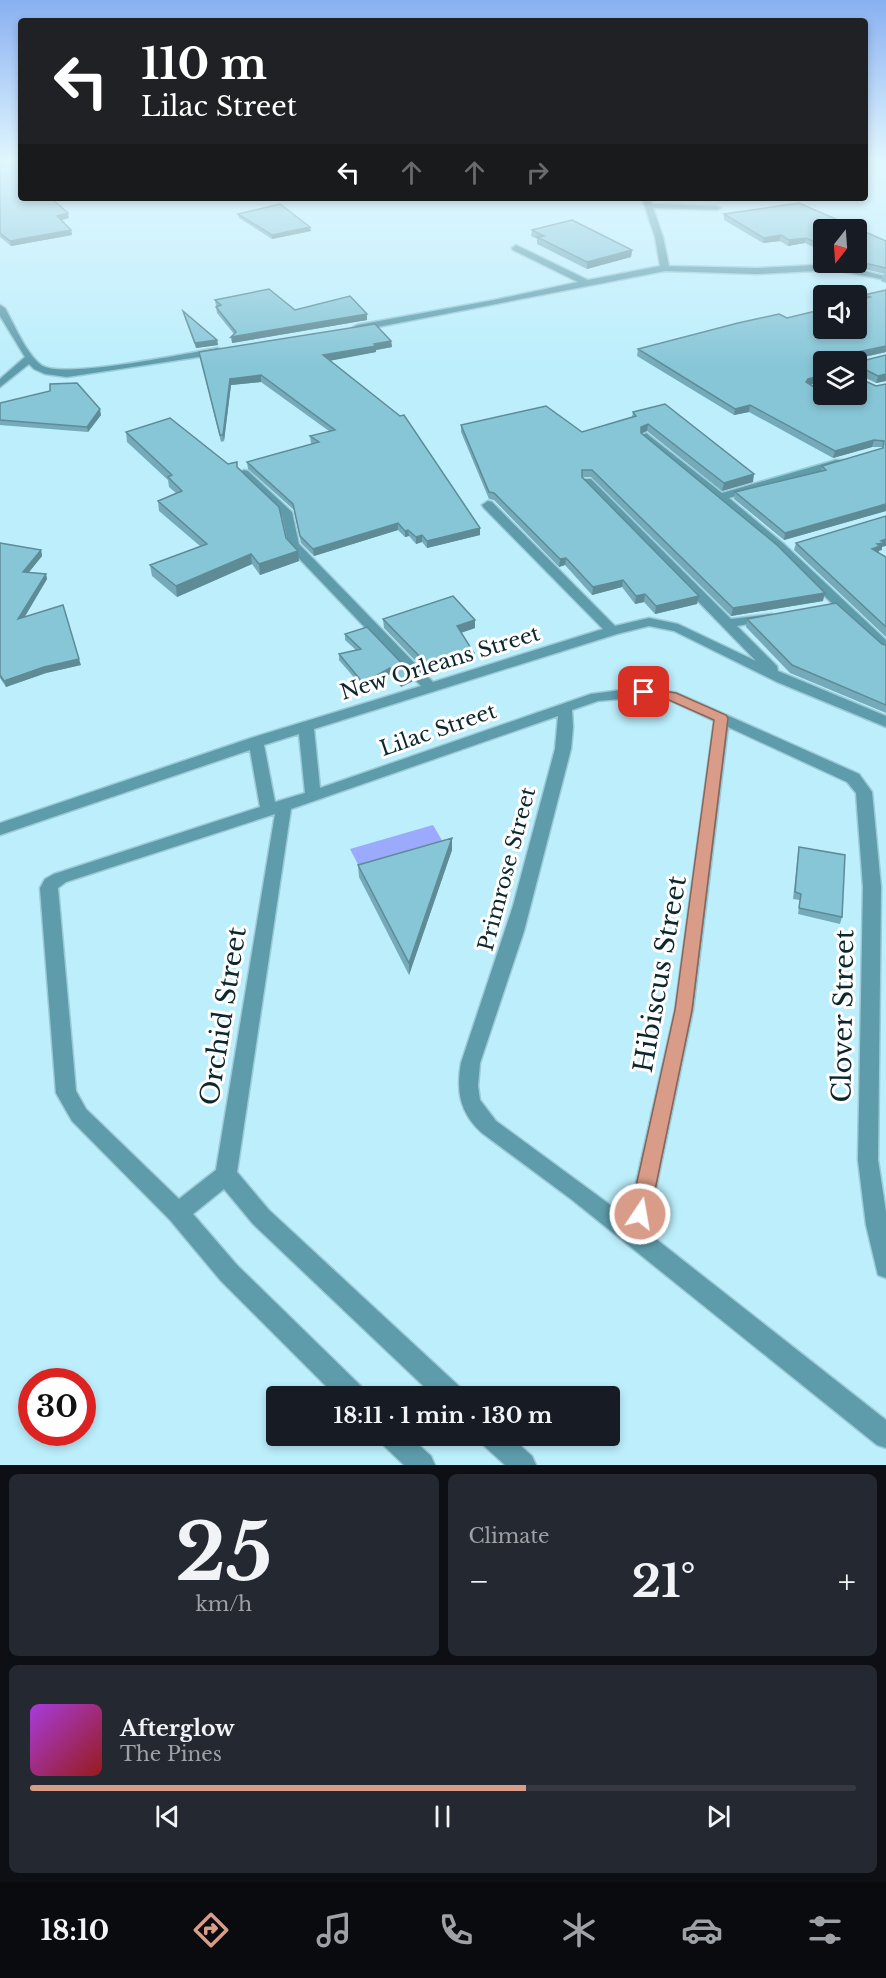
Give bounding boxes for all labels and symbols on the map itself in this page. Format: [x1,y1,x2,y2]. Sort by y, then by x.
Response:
north arrow [813,219,867,273]
street label: New Orleans Street [337,620,543,706]
pin [618,666,669,717]
street label: Lilac Street [376,698,500,762]
street label: Primrose Street [473,784,541,954]
street label: Hibiscus Street [627,873,693,1075]
street label: Orchid Street [193,924,253,1108]
street label: Clover Street [825,929,861,1103]
position arrow [608,1182,672,1246]
speed limit sign: 30 [18,1368,96,1446]

